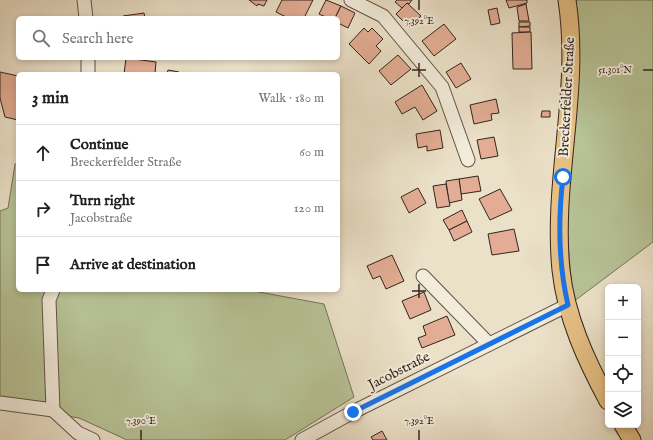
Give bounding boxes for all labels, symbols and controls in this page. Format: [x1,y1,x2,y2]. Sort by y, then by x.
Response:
text: 7.392°E [404,15,434,28]
search box [16,16,340,60]
icon: search [30,27,52,49]
text: Search here [62,29,133,48]
street label: Breckerfelder Straße [555,36,579,157]
text: 51.301°N [598,64,632,77]
text: 3 min [32,88,69,109]
text: Walk · 180 m [259,90,324,107]
text: Continue [70,135,128,154]
icon: ahead [32,142,54,164]
text: 60 m [299,144,324,161]
text: Breckerfelder Straße [70,154,181,171]
route start [554,168,572,186]
text: Turn right [70,191,135,210]
icon: right [32,198,54,220]
text: 120 m [294,200,324,217]
text: Jacobstraße [70,210,132,227]
icon: arrive [32,254,54,276]
text: Arrive at destination [70,255,196,274]
map controls [605,284,641,428]
button: + [605,284,641,320]
button: − [605,320,641,356]
street label: Jacobstraße [363,348,433,395]
button: locate [605,356,641,392]
button: layers [605,392,641,428]
route end [344,403,362,421]
text: 7.390°E [126,415,156,428]
text: 7.392°E [404,415,434,428]

